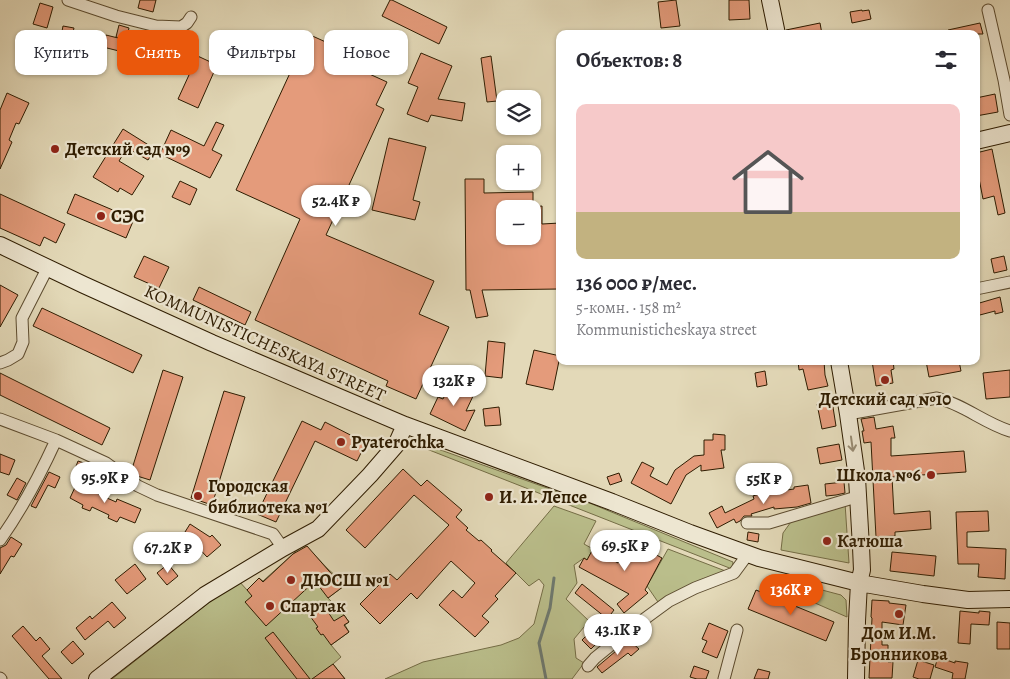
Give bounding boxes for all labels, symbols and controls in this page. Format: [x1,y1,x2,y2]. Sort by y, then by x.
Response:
chip: Купить [15,30,107,75]
chip: Снять [117,30,199,75]
chip: Фильтры [209,30,314,75]
chip: Новое [324,30,408,75]
text: Объектов: 8 [576,46,682,74]
icon: filters [932,46,960,74]
map controls [496,90,541,245]
button: layers [496,90,541,135]
place label: Детский сад №9 [65,137,190,161]
icon: home [723,137,813,227]
marker: Детский сад №9 [49,143,61,155]
button: + [496,145,541,190]
pin: 52.4K ₽ [290,184,382,227]
text: 52.4K ₽ [312,190,360,212]
button: − [496,200,541,245]
place label: СЭС [111,204,144,228]
marker: СЭС [95,210,107,222]
text: 136 000 ₽/мес. [576,269,697,297]
street label: KOMMUNISTICHESKAYA STREET [141,279,390,407]
text: 5-комн. · 158 m² [576,297,681,319]
text: Kommunisticheskaya street [576,319,757,341]
pin: 132K ₽ [413,364,495,407]
text: 132K ₽ [433,370,475,392]
marker: Детский сад №10 [879,374,891,386]
place label: Детский сад №10 [819,387,951,411]
place label: Pyaterochka [351,430,445,454]
marker: Pyaterochka [335,436,347,448]
one-way arrow [847,436,857,452]
pin: 95.9K ₽ [59,462,151,504]
pin: 55K ₽ [729,462,799,505]
place label: Школа №6 [836,463,921,487]
text: 95.9K ₽ [81,467,129,489]
text: 55K ₽ [746,468,782,490]
marker: Школа №6 [925,469,937,481]
place label: Городская библиотека №1 [208,474,329,519]
place label: И. И. Лепсе [499,485,587,509]
marker: Городская библиотека №1 [192,490,204,502]
marker: И. И. Лепсе [483,491,495,503]
place label: Катюша [837,529,903,553]
pin: 69.5K ₽ [579,530,671,572]
pin: 67.2K ₽ [122,532,214,574]
text: 69.5K ₽ [601,535,649,557]
marker: Катюша [821,535,833,547]
text: 67.2K ₽ [144,537,192,559]
place label: ДЮСШ №1 [301,568,390,592]
marker: ДЮСШ №1 [285,574,297,586]
pin: 136K ₽ [750,574,832,616]
text: 136K ₽ [770,579,812,601]
place label: Спартак [280,594,346,618]
marker: Спартак [264,600,276,612]
marker: Дом И.М. Бронникова [893,608,905,620]
pin: 43.1K ₽ [572,614,664,656]
text: 43.1K ₽ [595,619,641,641]
place label: Дом И.М. Бронникова [850,621,948,666]

